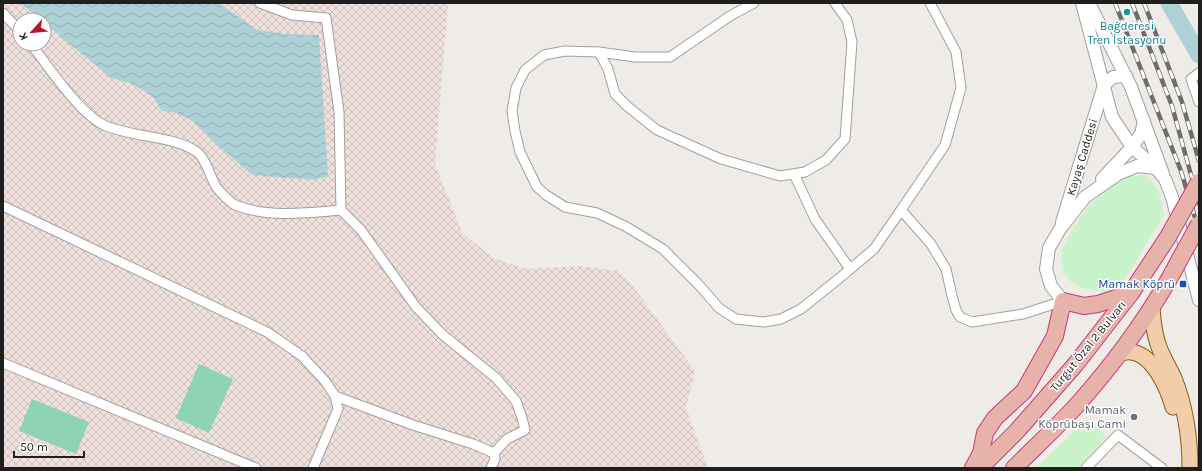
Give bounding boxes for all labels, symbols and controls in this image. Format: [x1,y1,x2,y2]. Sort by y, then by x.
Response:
marker: Bağderesi Tren İstasyonu [1122,7,1132,17]
north arrow [12,12,52,52]
place label: Bağderesi Tren İstasyonu [1087,19,1167,47]
text: K [16,29,31,42]
street label: Kayaş Caddesi [1064,117,1100,197]
place label: Mamak Köprü [1098,277,1175,291]
marker: Mamak Köprü [1178,279,1188,289]
street label: Turgut Özal 2 Bulvarı [1047,298,1129,394]
place label: Mamak Köprübaşı Cami [1038,403,1126,431]
marker: Mamak Köprübaşı Cami [1129,412,1139,422]
scale bar [14,433,84,459]
text: 50 m [20,440,48,454]

